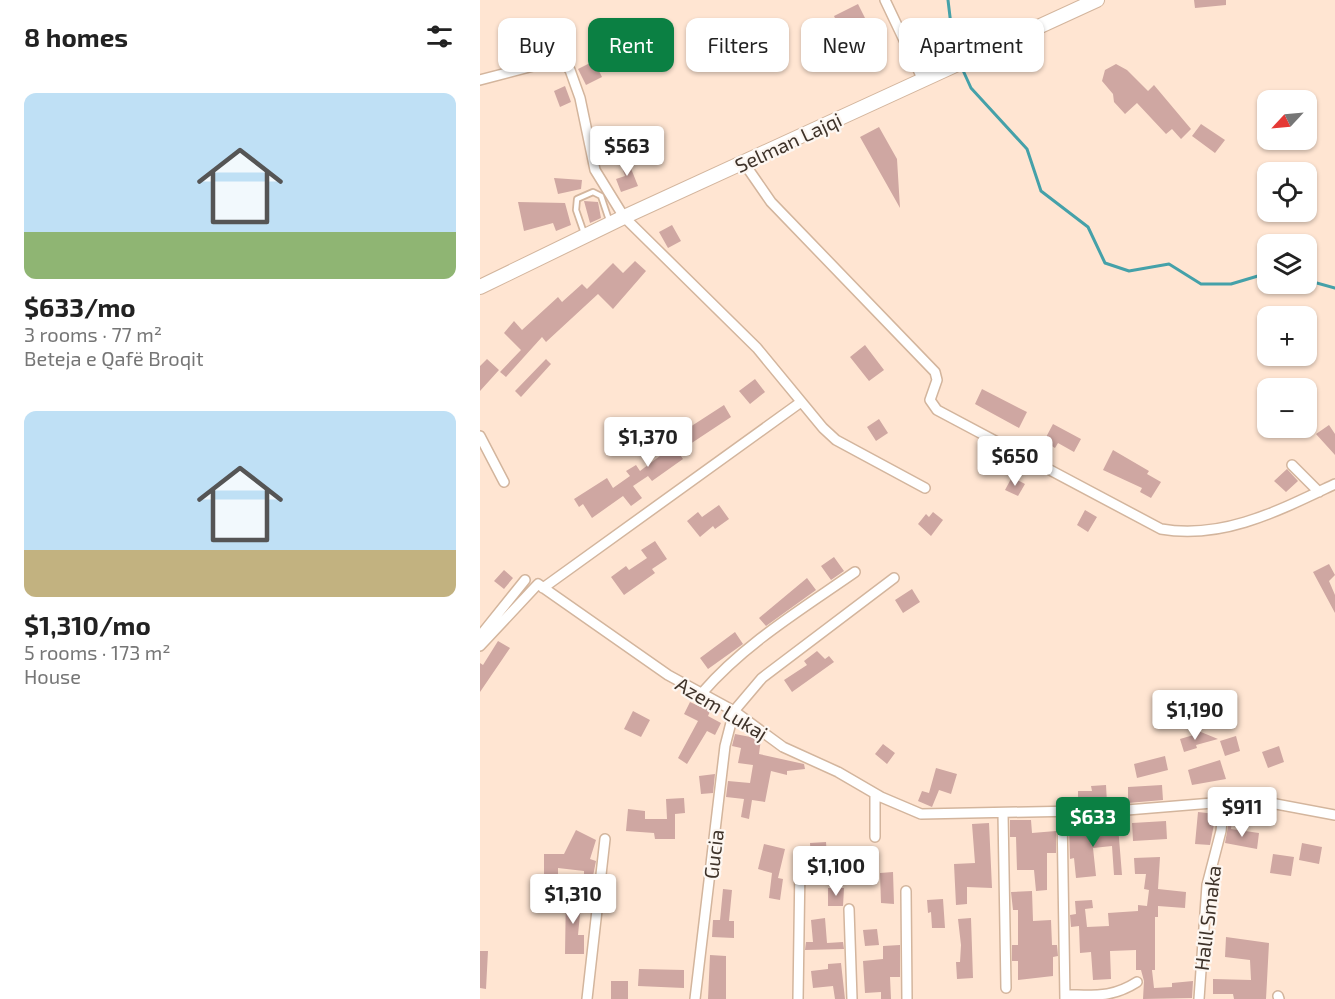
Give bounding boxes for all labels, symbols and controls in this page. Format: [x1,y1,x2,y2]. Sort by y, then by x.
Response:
chip: Buy [498,18,576,72]
chip: Rent [588,18,674,72]
chip: Filters [686,18,789,72]
chip: New [801,18,887,72]
chip: Apartment [899,18,1044,72]
icon: filters [423,20,456,53]
text: 8 homes [24,21,128,52]
north arrow [1257,90,1317,150]
map controls [1257,90,1317,438]
street label: Selman Lajqi [731,107,845,177]
pin: $563 [591,126,663,177]
icon: home [186,132,294,240]
text: $563 [604,133,650,157]
button: locate [1257,162,1317,222]
button: layers [1257,234,1317,294]
text: $633/mo [24,291,136,322]
button: + [1257,306,1317,366]
text: 3 rooms · 77 m² [24,322,162,346]
text: Beteja e Qafë Broqit [24,346,204,370]
button: − [1257,378,1317,438]
pin: $1,370 [599,417,697,468]
text: $1,370 [618,424,678,448]
pin: $650 [979,436,1051,487]
text: $650 [991,443,1039,467]
icon: home [186,450,294,558]
text: $1,310/mo [24,609,151,640]
text: 5 rooms · 173 m² [24,640,171,664]
text: House [24,664,81,688]
street label: Azem Lukaj [672,671,772,745]
pin: $1,190 [1146,690,1244,741]
text: $1,190 [1166,697,1224,721]
pin: $911 [1206,787,1278,838]
text: $911 [1222,794,1262,818]
pin: $633 [1057,797,1129,848]
text: $633 [1070,804,1116,828]
street label: Gucia [698,828,728,880]
pin: $1,100 [787,846,885,897]
text: $1,100 [807,853,865,877]
street label: Halil Smaka [1189,864,1225,972]
pin: $1,310 [524,874,622,925]
text: $1,310 [544,881,602,905]

